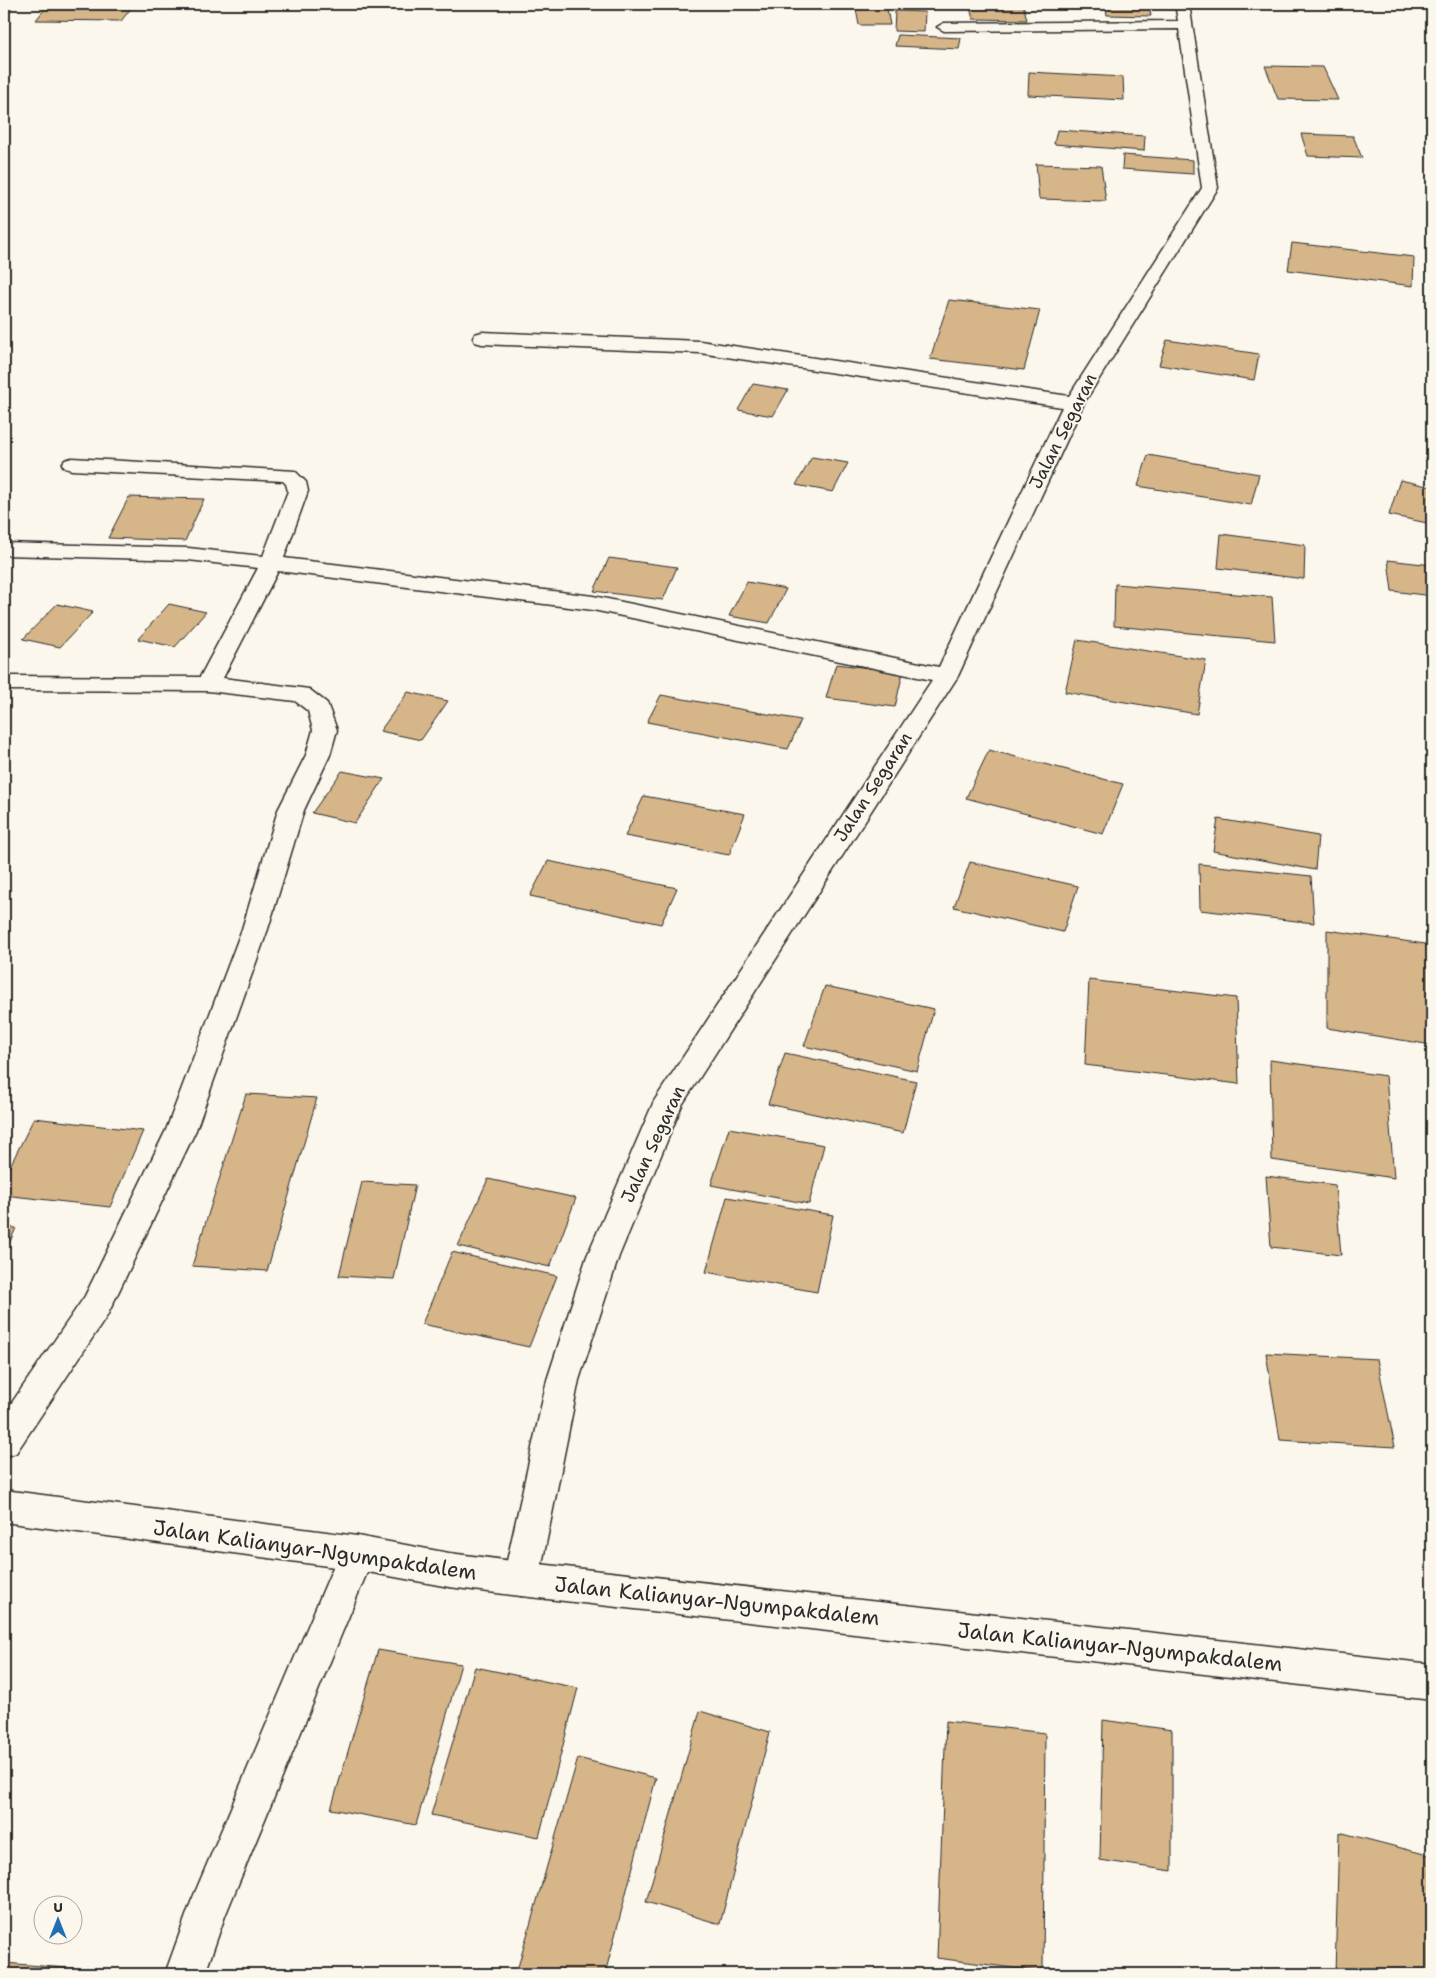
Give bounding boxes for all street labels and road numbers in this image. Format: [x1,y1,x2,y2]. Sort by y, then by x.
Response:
street label: Jalan Segaran [1024,369,1102,493]
street label: Jalan Segaran [828,727,918,847]
street label: Jalan Segaran [615,1082,691,1206]
street label: Jalan Kalianyar-Ngumpakdalem [151,1513,479,1587]
street label: Jalan Kalianyar-Ngumpakdalem [553,1570,881,1632]
street label: Jalan Kalianyar-Ngumpakdalem [956,1616,1284,1678]

